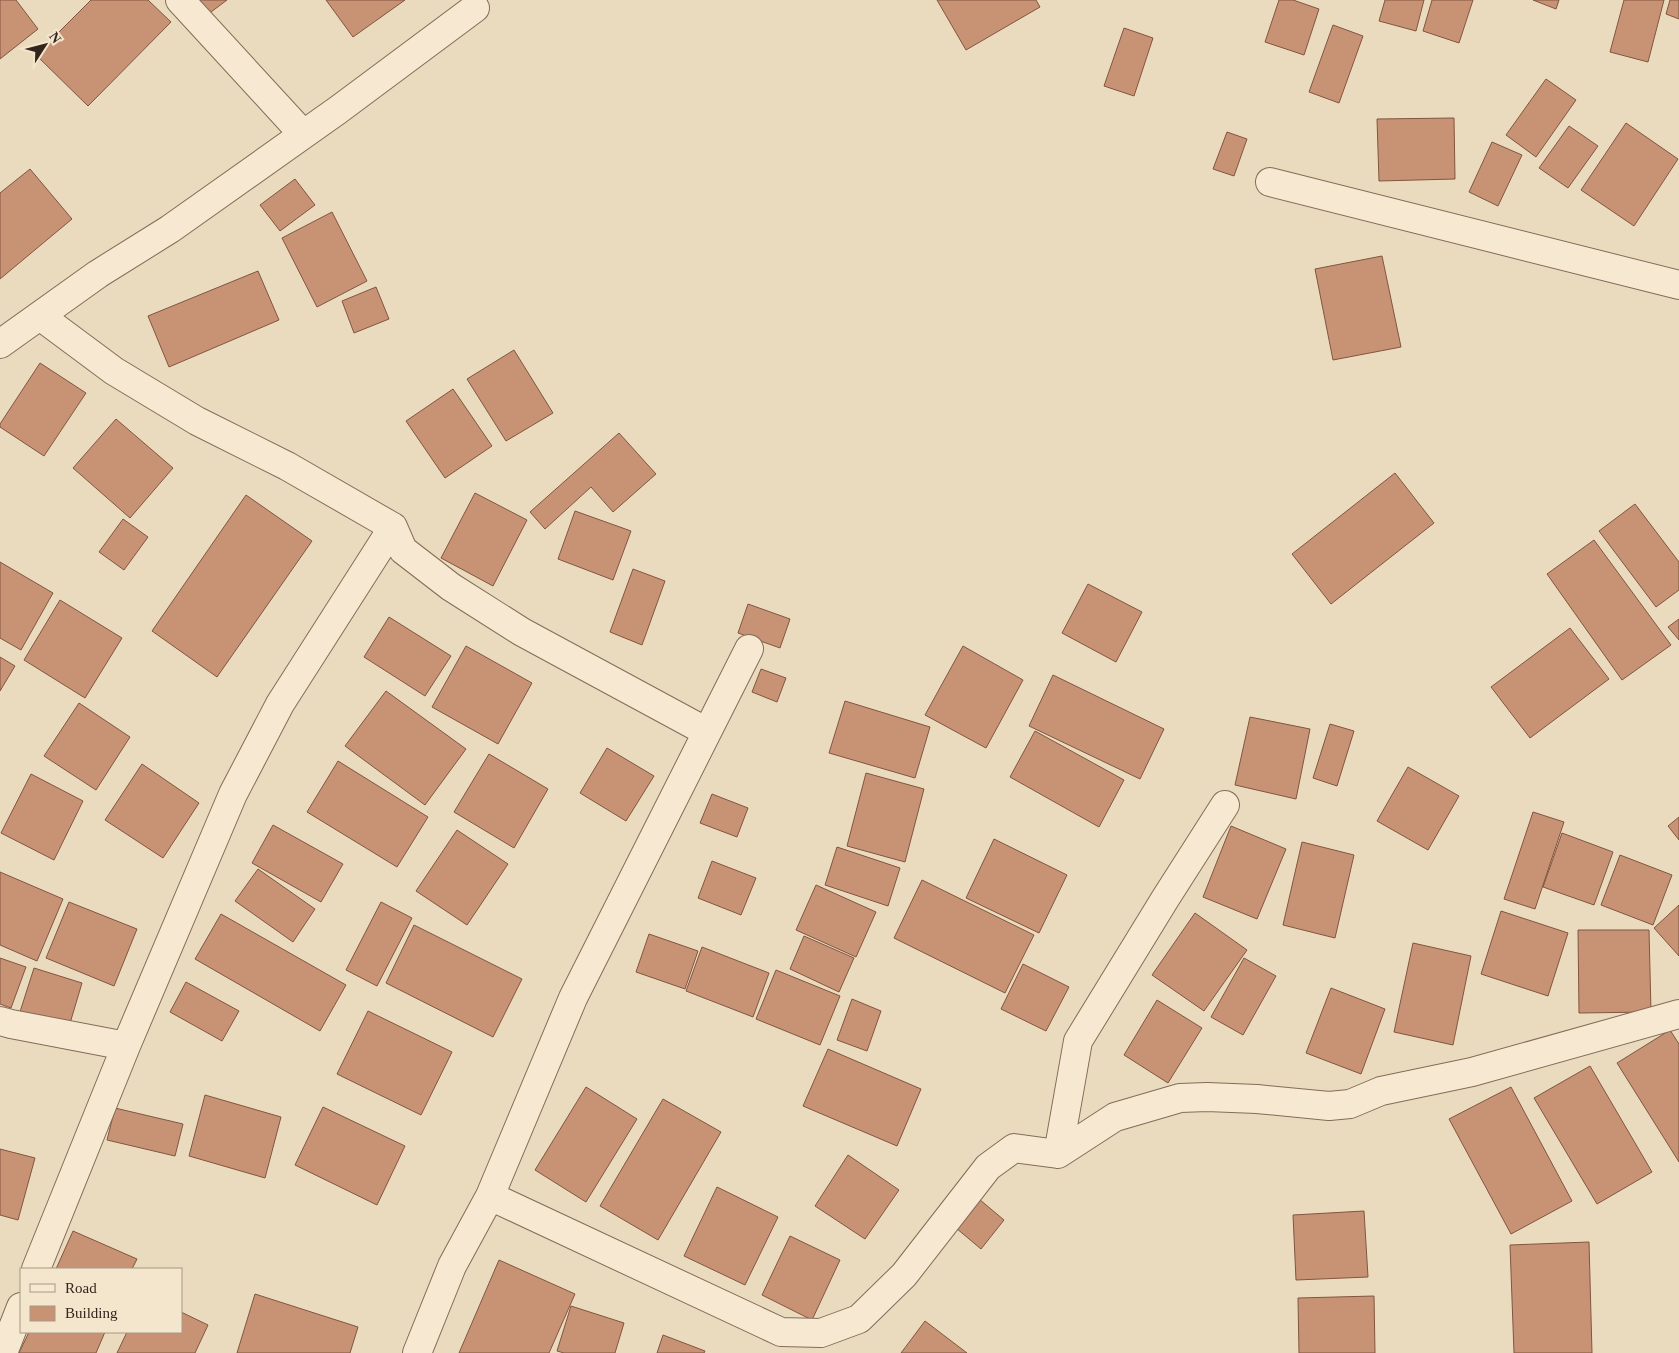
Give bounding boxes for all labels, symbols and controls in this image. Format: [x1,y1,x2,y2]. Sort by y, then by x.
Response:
north arrow [20,20,70,70]
text: N [46,29,64,46]
legend [20,1268,182,1333]
text: Road [65,1280,97,1296]
text: Building [65,1305,118,1321]

